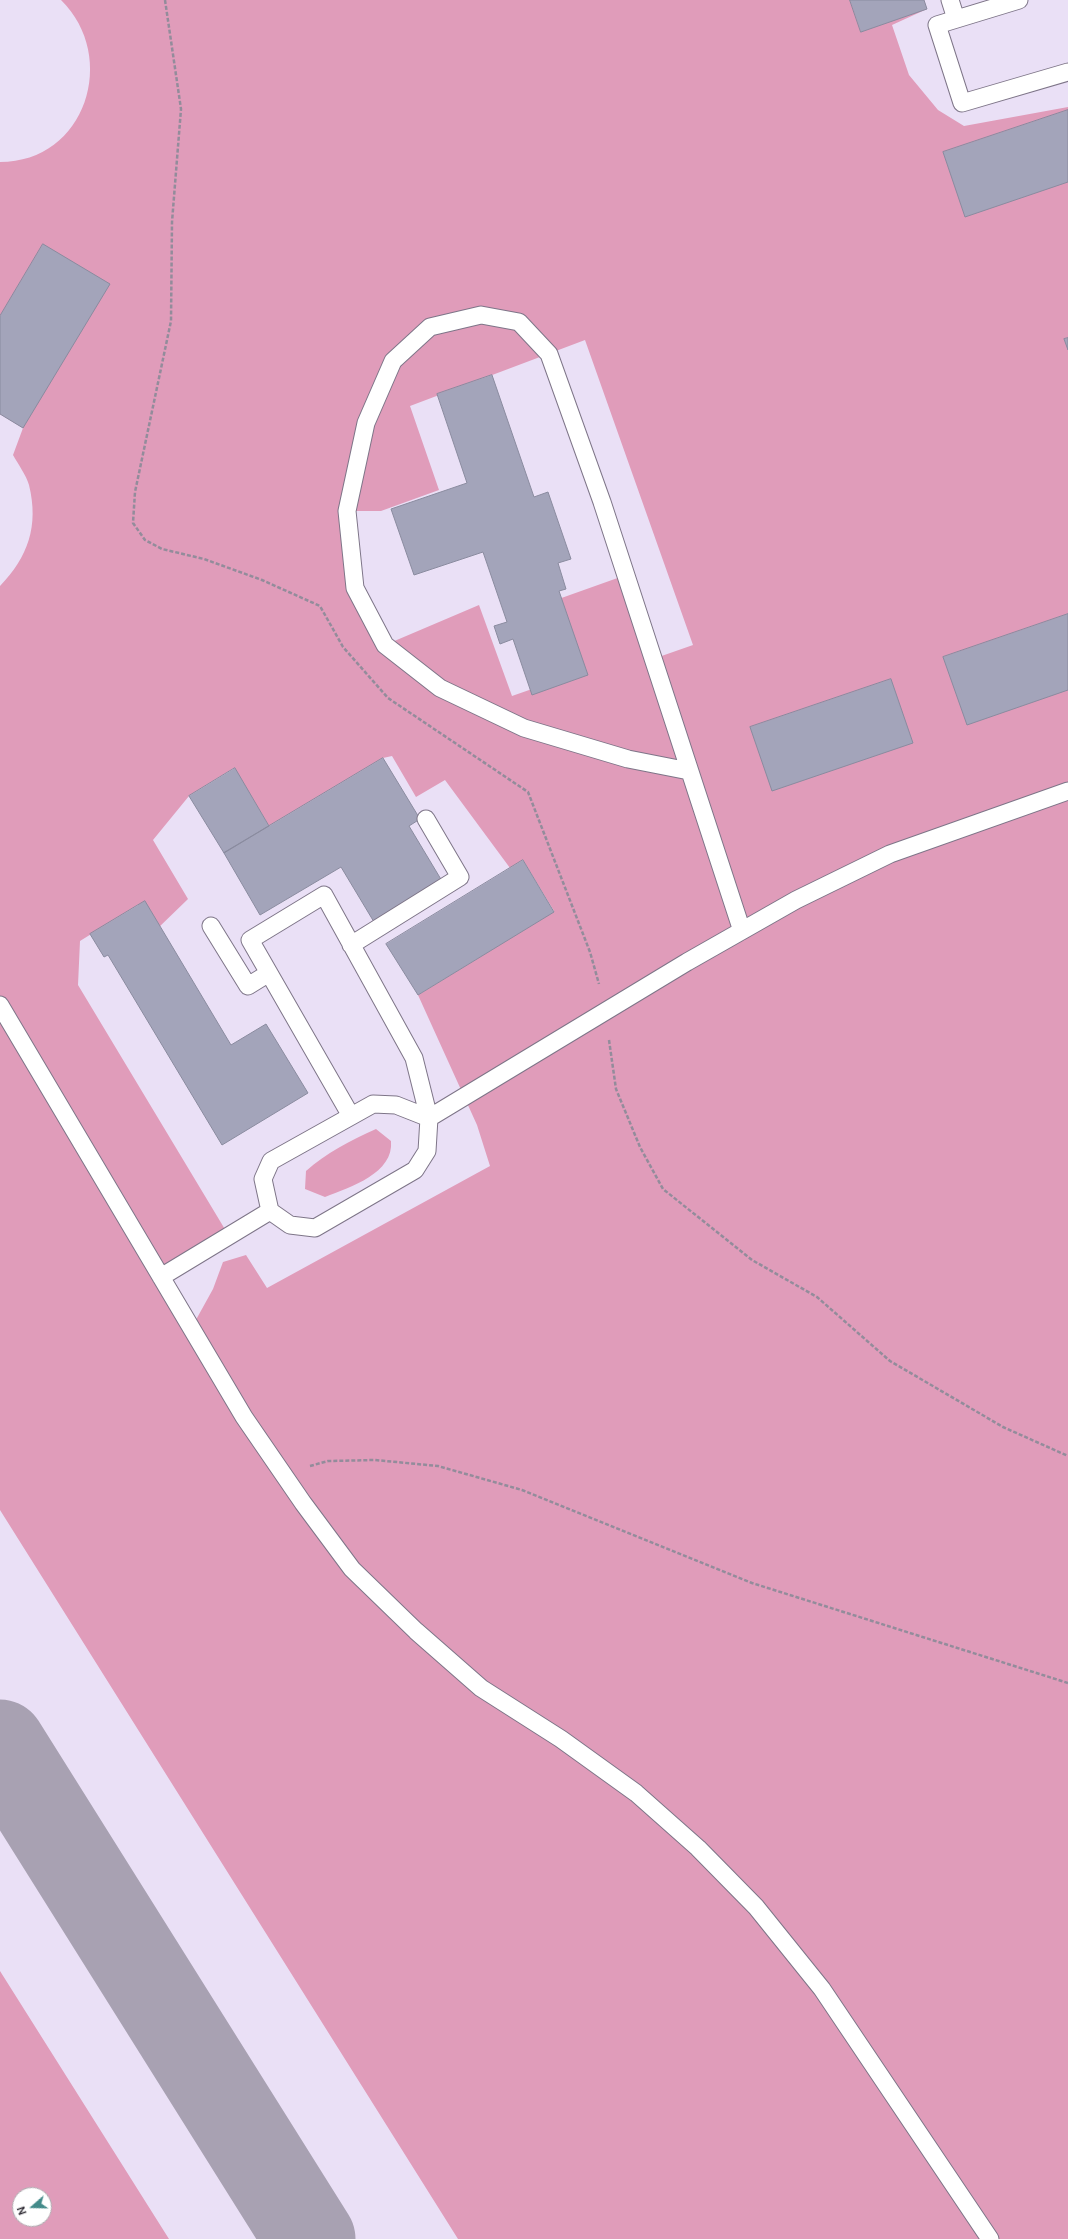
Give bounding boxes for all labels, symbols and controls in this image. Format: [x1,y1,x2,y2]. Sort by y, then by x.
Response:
north arrow [12,2187,52,2227]
text: N [14,2205,30,2217]

